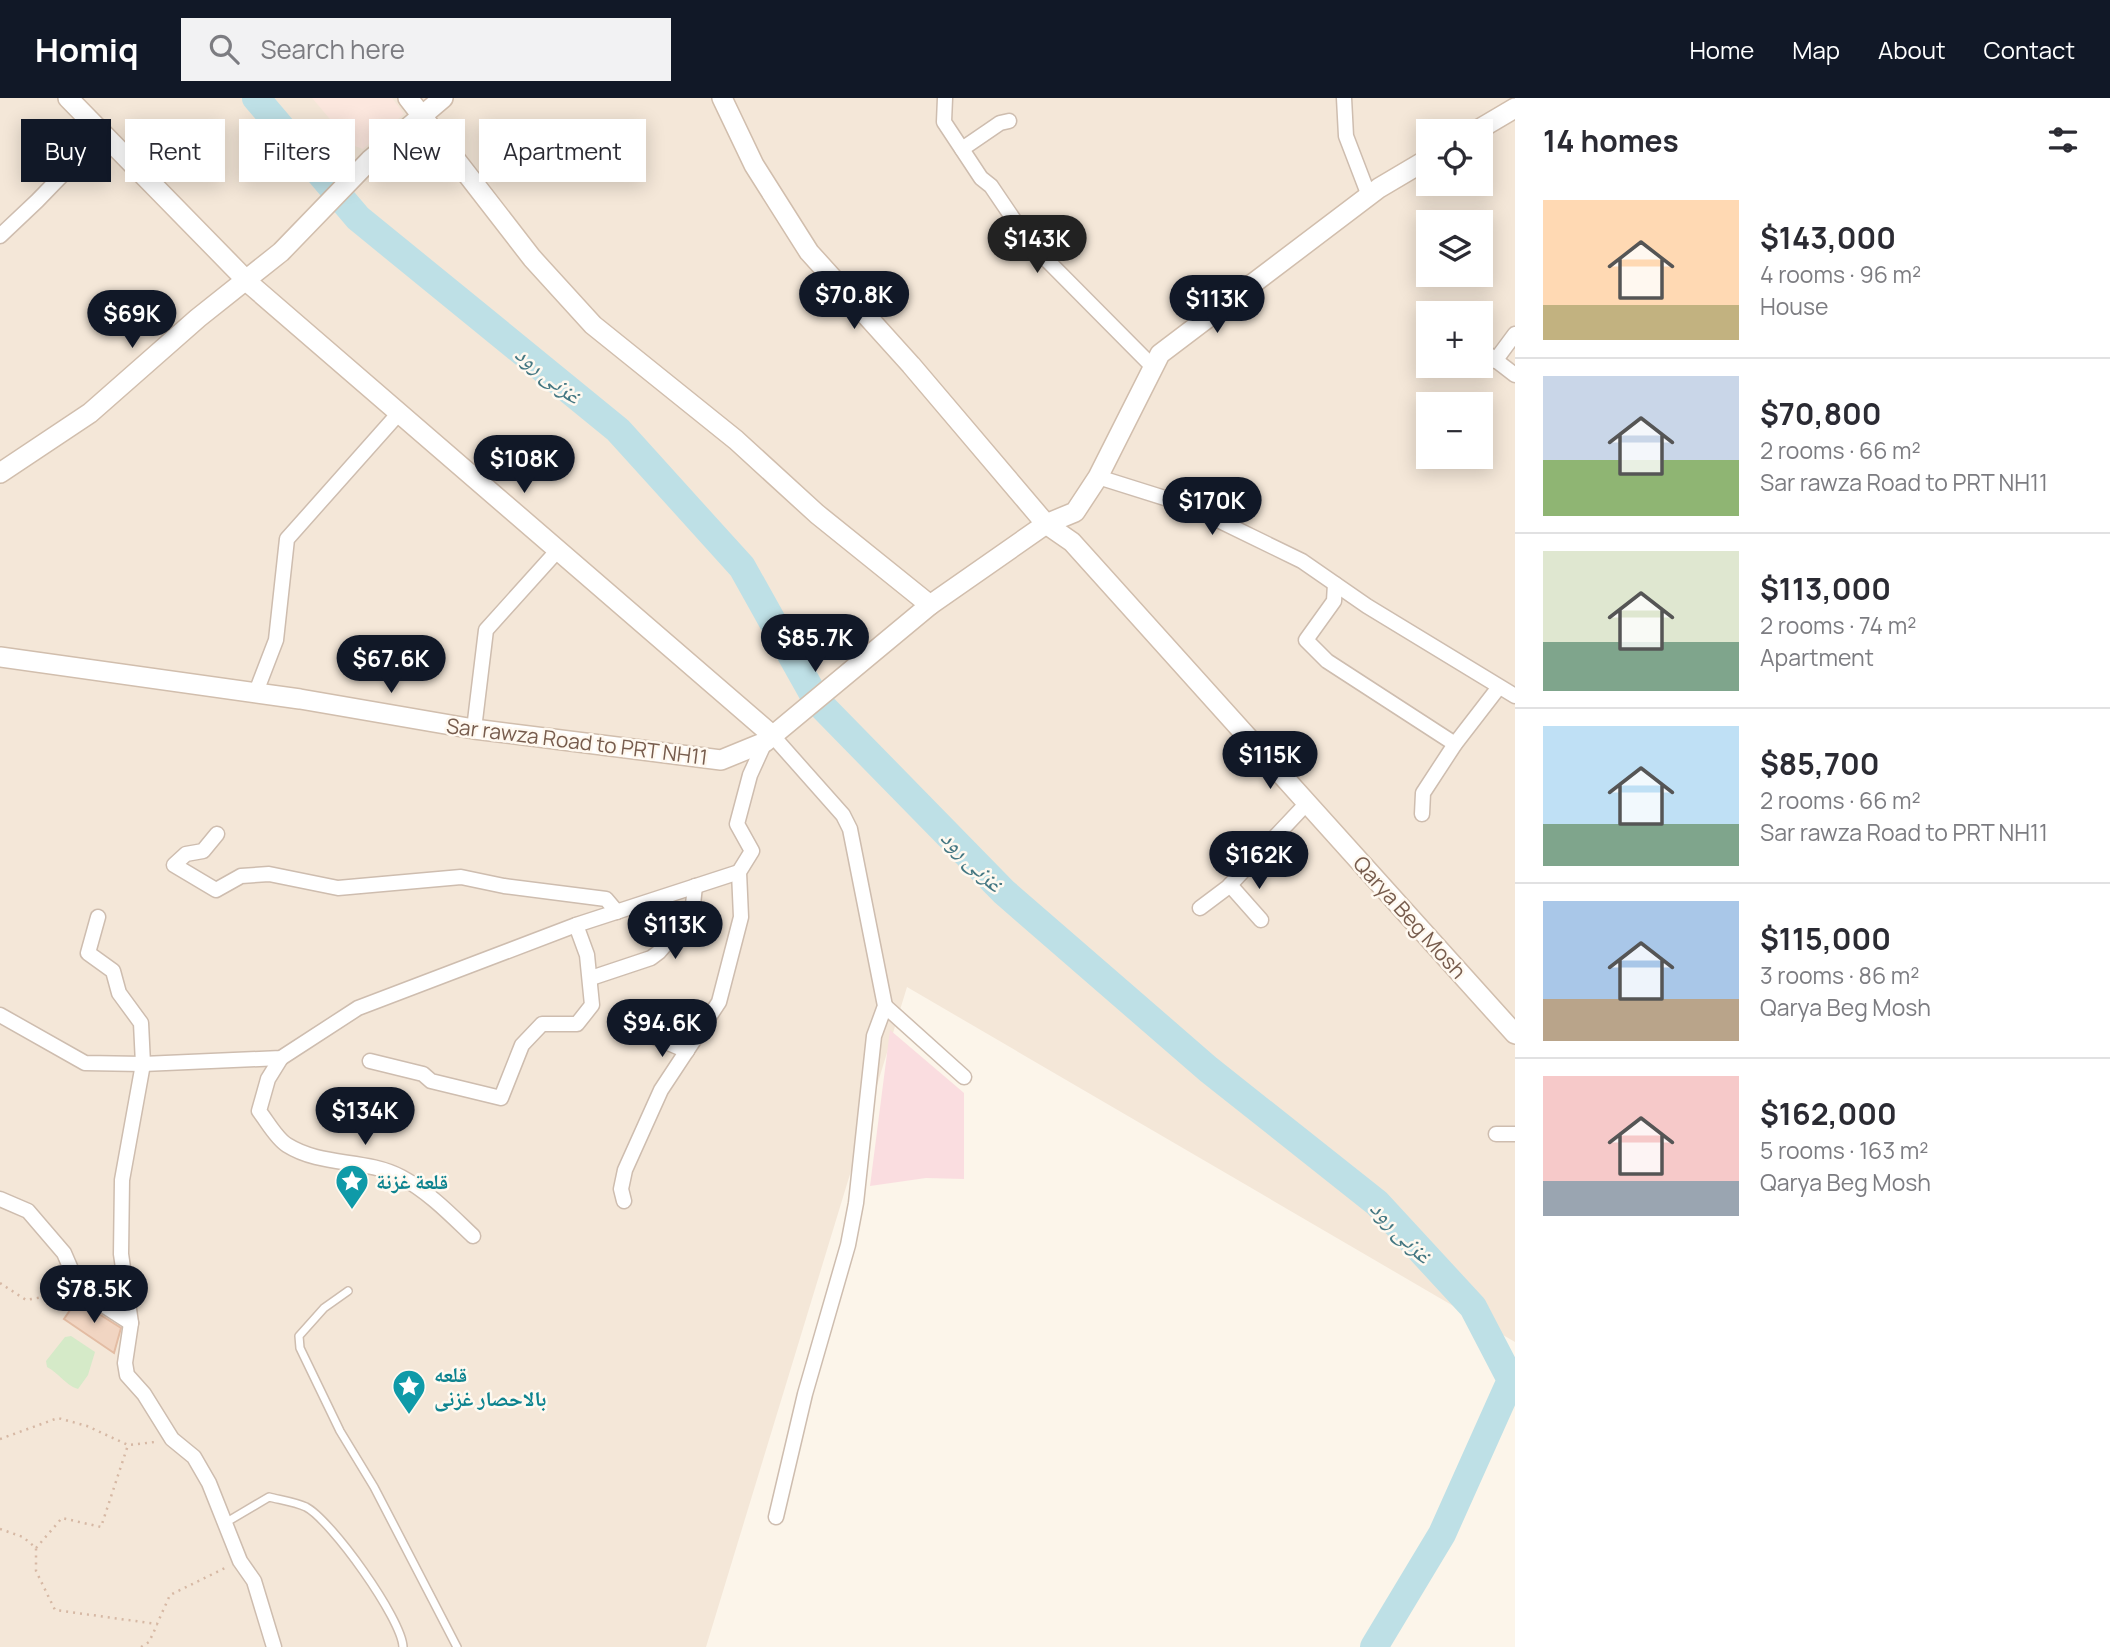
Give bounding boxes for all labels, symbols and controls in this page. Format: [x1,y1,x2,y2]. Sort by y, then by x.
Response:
search box [181,18,671,81]
text: Homiq [35,27,139,72]
icon: search [205,30,243,68]
text: Search here [261,31,405,67]
text: Home [1689,33,1754,66]
text: Map [1792,33,1840,66]
text: About [1878,33,1946,66]
text: Contact [1984,33,2075,66]
chip: Buy [21,119,111,182]
chip: Rent [125,119,225,182]
chip: Filters [239,119,355,182]
chip: New [369,119,465,182]
chip: Apartment [479,119,646,182]
map controls [1416,119,1493,469]
button: locate [1416,119,1493,196]
text: 14 homes [1543,120,1679,161]
icon: filters [2044,121,2082,159]
button: layers [1416,210,1493,287]
pin: $143K [988,216,1086,275]
text: $143,000 [1760,217,1896,258]
text: $143K [1004,222,1070,254]
icon: home [1599,228,1683,312]
text: 4 rooms · 96 m² [1760,258,1921,290]
pin: $70.8K [797,272,911,331]
pin: $113K [1168,275,1266,335]
text: $70.8K [815,278,893,310]
text: $113K [1186,282,1248,314]
pin: $69K [91,290,173,350]
text: House [1760,290,1829,322]
text: $69K [103,297,161,329]
button: + [1416,301,1493,378]
water label: غزنی رود [509,337,589,411]
button: − [1416,392,1493,469]
text: $70,800 [1760,393,1882,434]
icon: home [1599,404,1683,488]
text: 2 rooms · 66 m² [1760,434,1921,466]
pin: $108K [475,436,573,495]
text: $108K [490,442,558,474]
text: Sar rawza Road to PRT NH11 [1760,466,2048,498]
pin: $170K [1163,478,1261,537]
text: $170K [1179,484,1245,516]
text: $113,000 [1760,568,1891,609]
icon: home [1599,579,1683,663]
text: 2 rooms · 74 m² [1760,609,1916,641]
pin: $85.7K [758,614,872,674]
text: $85.7K [777,621,853,653]
pin: $67.6K [334,636,448,695]
text: Apartment [1760,641,1874,673]
text: $67.6K [353,642,429,674]
street label: Sar rawza Road to PRT NH11 [445,711,709,771]
pin: $115K [1221,732,1319,791]
text: $115K [1239,738,1301,770]
text: $85,700 [1760,743,1879,784]
icon: home [1599,754,1683,838]
text: 2 rooms · 66 m² [1760,784,1921,816]
text: Sar rawza Road to PRT NH11 [1760,816,2048,848]
water label: غزنی رود [935,822,1012,899]
pin: $162K [1210,832,1308,891]
text: $162K [1225,838,1293,870]
street label: Qarya Beg Mosh [1347,850,1473,984]
pin: $113K [626,902,724,961]
text: $113K [644,908,706,940]
text: $115,000 [1760,918,1891,959]
icon: home [1599,929,1683,1013]
text: 3 rooms · 86 m² [1760,959,1920,991]
text: Qarya Beg Mosh [1760,991,1931,1023]
pin: $94.6K [605,1000,719,1059]
text: $94.6K [623,1006,701,1038]
pin: $134K [316,1088,414,1147]
text: $162,000 [1760,1093,1897,1134]
text: $134K [332,1094,398,1126]
icon: home [1599,1104,1683,1188]
text: 5 rooms · 163 m² [1760,1134,1928,1166]
place icon: قلعة غزنة [333,1162,371,1211]
text: Qarya Beg Mosh [1760,1166,1931,1198]
place label: قلعة غزنة [376,1167,448,1195]
water label: غزنی رود [1364,1192,1440,1270]
pin: $78.5K [37,1266,151,1325]
text: $78.5K [56,1272,132,1304]
place label: قلعه بالاحصار غزنی [434,1360,546,1412]
place icon: قلعه بالاحصار غزنی [390,1367,428,1416]

